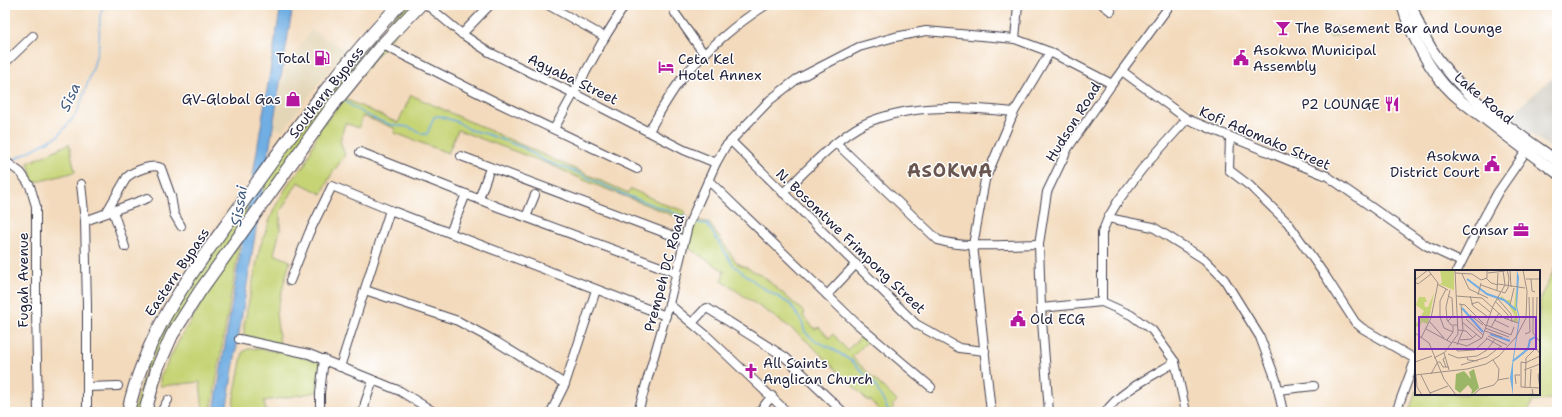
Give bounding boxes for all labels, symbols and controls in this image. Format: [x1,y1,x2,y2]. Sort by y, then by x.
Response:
bar icon: The Basement Bar and Lounge [1274,19,1292,37]
place label: The Basement Bar and Lounge [1295,19,1502,37]
place label: Asokwa Municipal Assembly [1253,41,1377,75]
street label: Southern Bypass [284,42,368,142]
place label: Total [276,49,311,67]
fuel station icon: Total [313,49,331,67]
street label: Agyaba Street [525,49,621,109]
public building icon: Asokwa Municipal Assembly [1232,49,1250,67]
place label: Ceta Kel Hotel Annex [678,50,761,84]
hotel icon: Ceta Kel Hotel Annex [657,58,675,76]
street label: Lake Road [1451,68,1517,128]
water label: Sisa [55,79,85,115]
street label: Hudson Road [1041,79,1105,165]
place label: GV-Global Gas [182,90,281,108]
shop icon: GV-Global Gas [284,90,302,108]
place label: P2 LOUNGE [1302,95,1380,113]
restaurant icon: P2 LOUNGE [1383,95,1401,113]
street label: Kofi Adomako Street [1197,102,1333,174]
place label: Asokwa District Court [1390,147,1480,181]
public building icon: Asokwa District Court [1483,155,1501,173]
district label: ASOKWA [907,159,993,183]
street label: N. Bosomtwe Frimpong Street [772,165,930,317]
water label: Sissai [226,183,252,228]
street label: Prempeh DC Road [640,212,688,334]
place label: Consar [1462,221,1509,239]
office icon: Consar [1512,221,1530,239]
street label: Eastern Bypass [141,224,213,320]
street label: Fugah Avenue [14,232,32,328]
inset map [1415,270,1540,395]
public building icon: Old ECG [1009,310,1027,328]
place label: Old ECG [1030,310,1086,328]
place label: All Saints Anglican Church [763,354,873,388]
church icon: All Saints Anglican Church [742,362,760,380]

